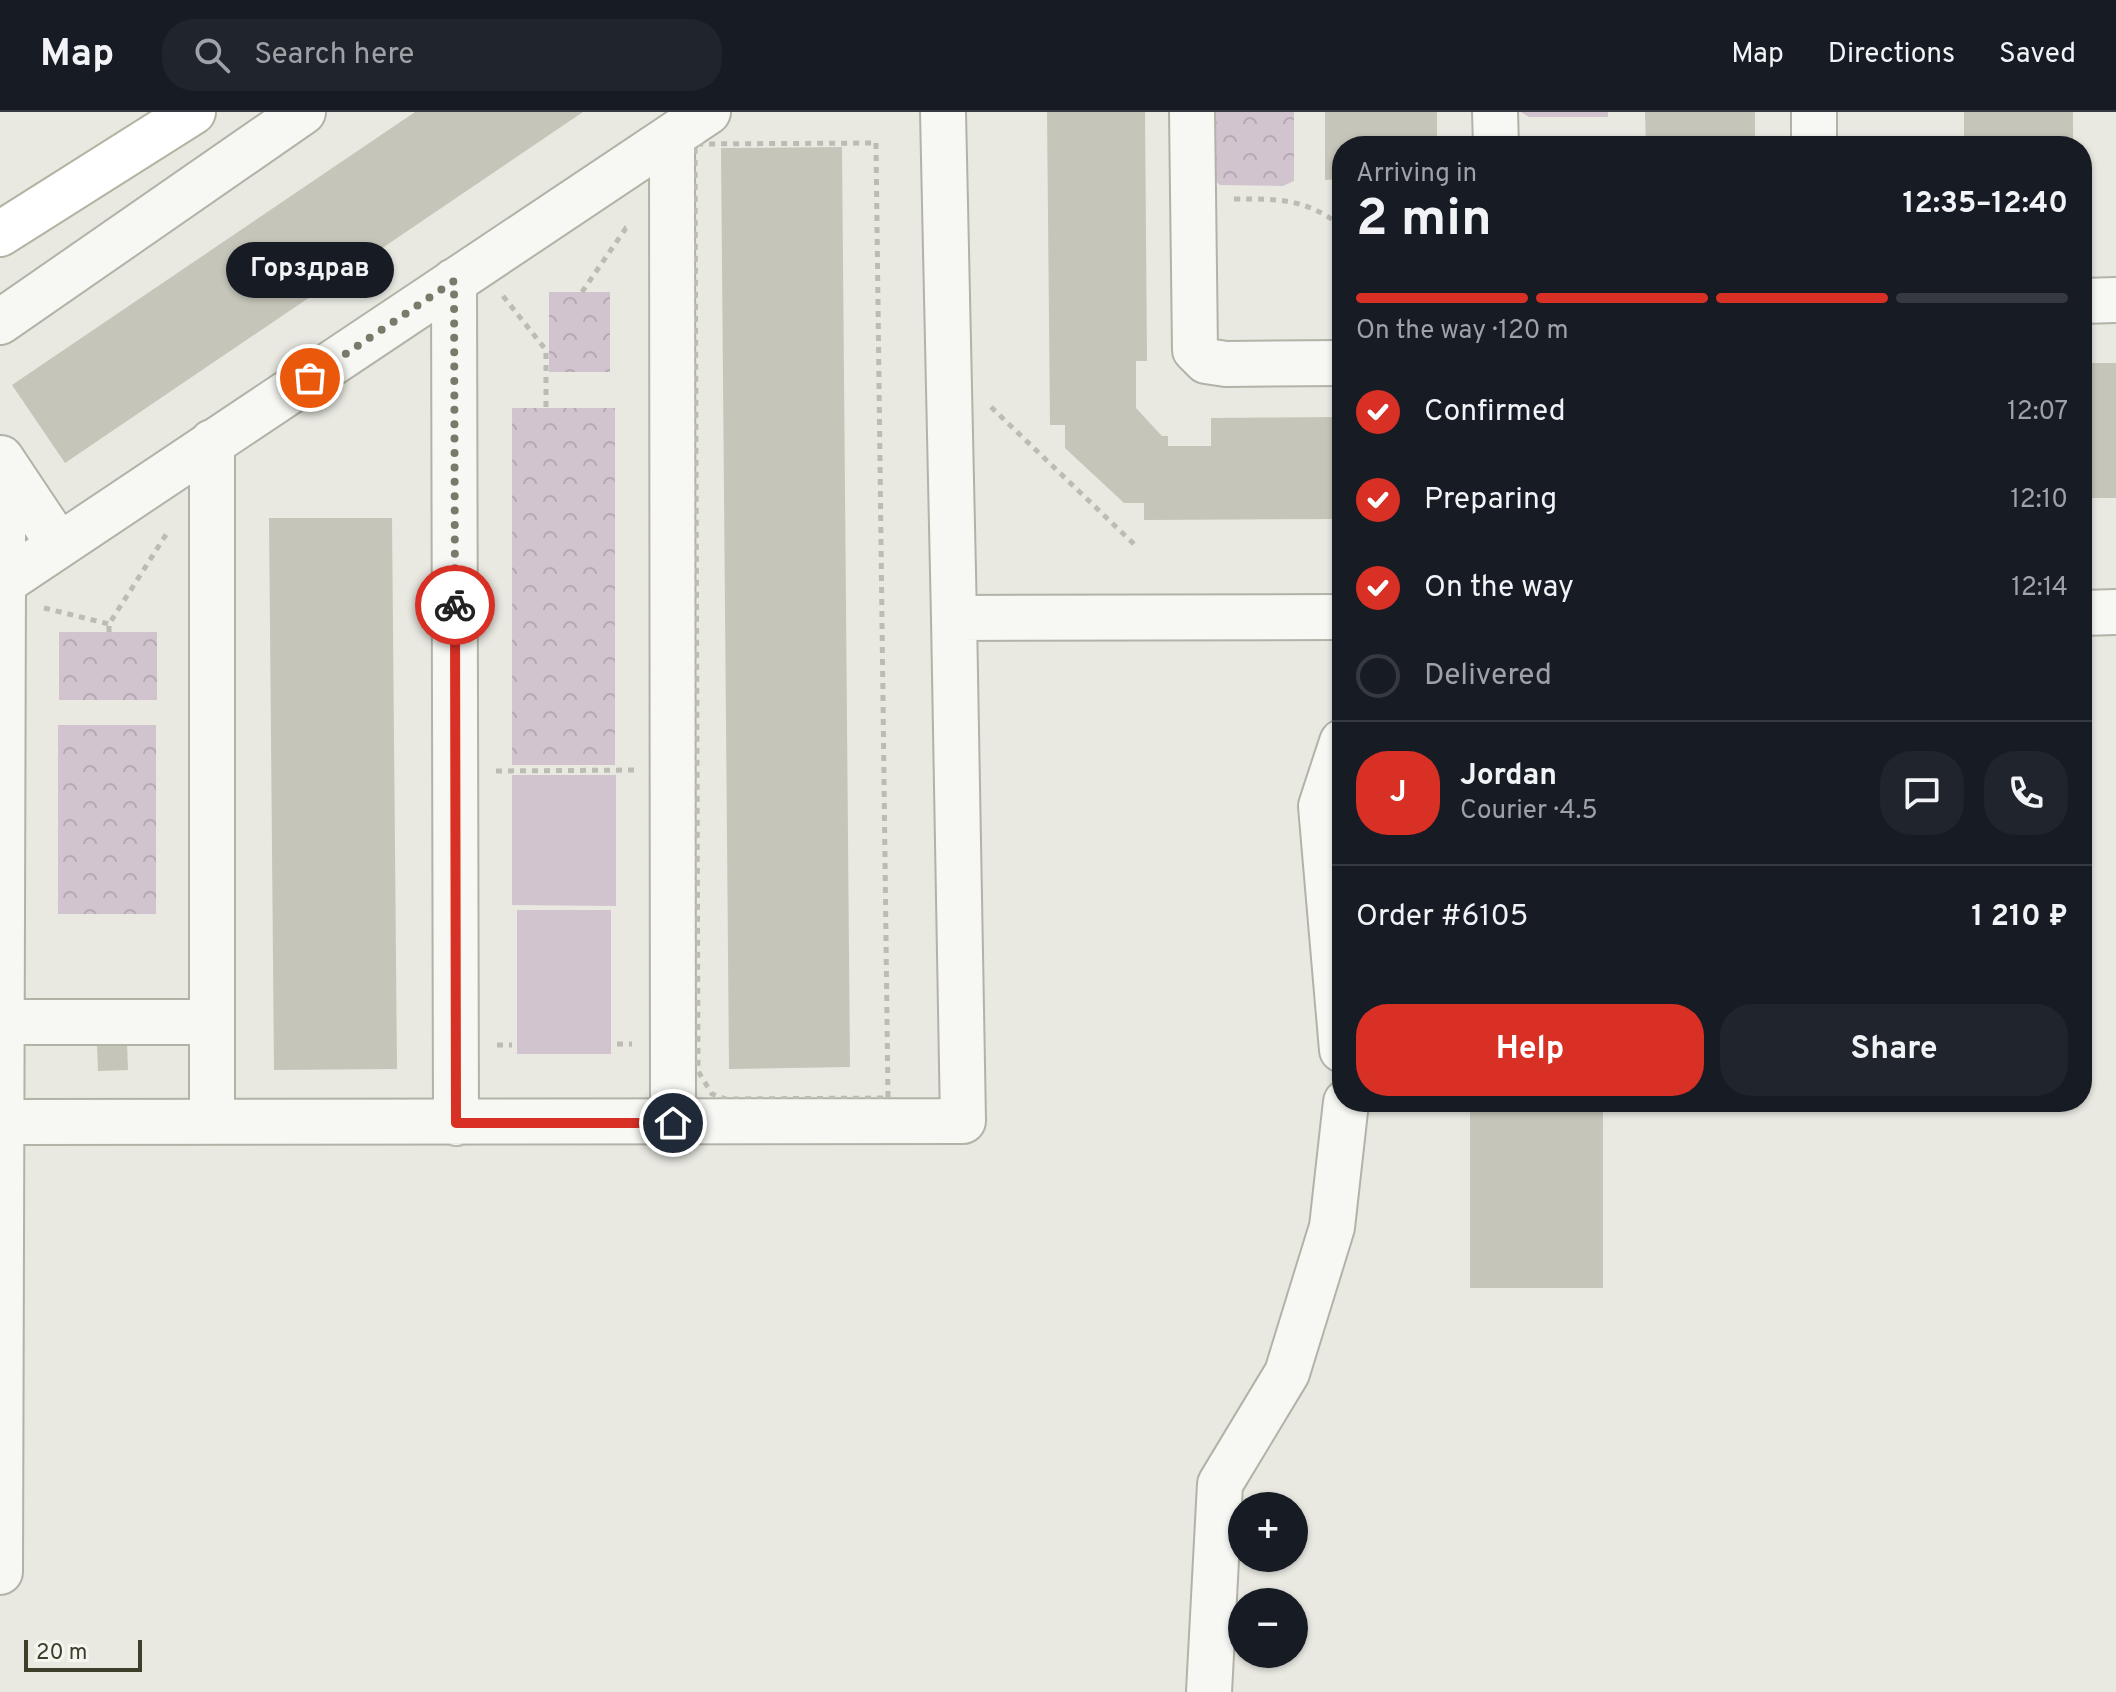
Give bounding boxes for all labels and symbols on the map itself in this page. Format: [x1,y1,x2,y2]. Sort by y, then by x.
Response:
callout: Горздрав [226,242,394,298]
pin [276,344,344,412]
courier [415,565,495,645]
pin [639,1089,707,1157]
scale bar [24,1636,142,1672]

